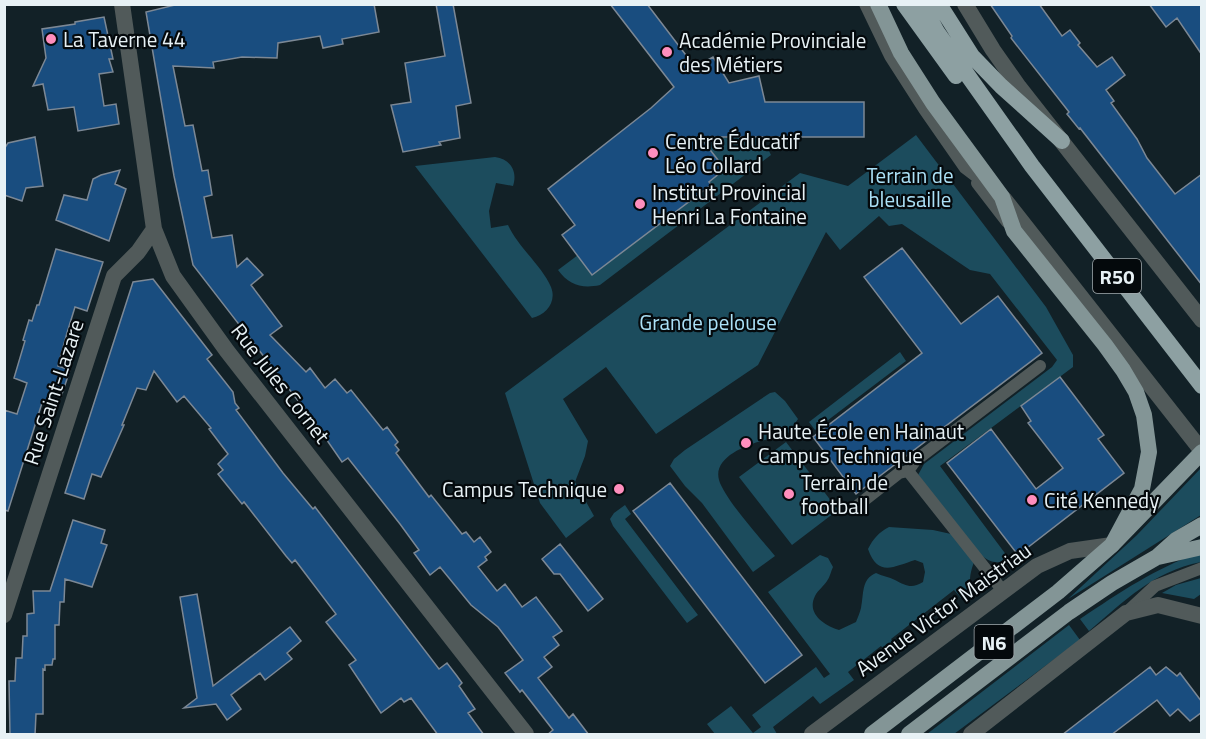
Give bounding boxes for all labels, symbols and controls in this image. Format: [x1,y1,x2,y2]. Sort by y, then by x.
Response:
place label: La Taverne 44 [63,23,186,55]
place label: Académie Provinciale des Métiers [679,24,866,80]
marker: La Taverne 44 [44,32,58,46]
marker: Académie Provinciale des Métiers [660,45,674,59]
place label: Centre Éducatif Léo Collard [665,125,800,181]
marker: Centre Éducatif Léo Collard [646,146,660,160]
park label: Terrain de bleusaille [866,159,954,215]
place label: Institut Provincial Henri La Fontaine [652,176,807,232]
marker: Institut Provincial Henri La Fontaine [633,197,647,211]
road number: R50 [1093,259,1141,293]
park label: Grande pelouse [639,306,777,338]
street label: Rue Saint-Lazare [14,315,92,469]
street label: Rue Jules Cornet [224,316,339,450]
place label: Haute École en Hainaut Campus Technique [758,415,965,471]
marker: Haute École en Hainaut Campus Technique [739,436,753,450]
place label: Terrain de football [801,466,888,522]
place label: Campus Technique [442,473,607,505]
marker: Campus Technique [612,482,626,496]
place label: Cité Kennedy [1044,484,1159,516]
marker: Terrain de football [782,487,796,501]
marker: Cité Kennedy [1025,493,1039,507]
street label: Avenue Victor Maistriau [849,534,1037,684]
road number: N6 [974,625,1014,659]

